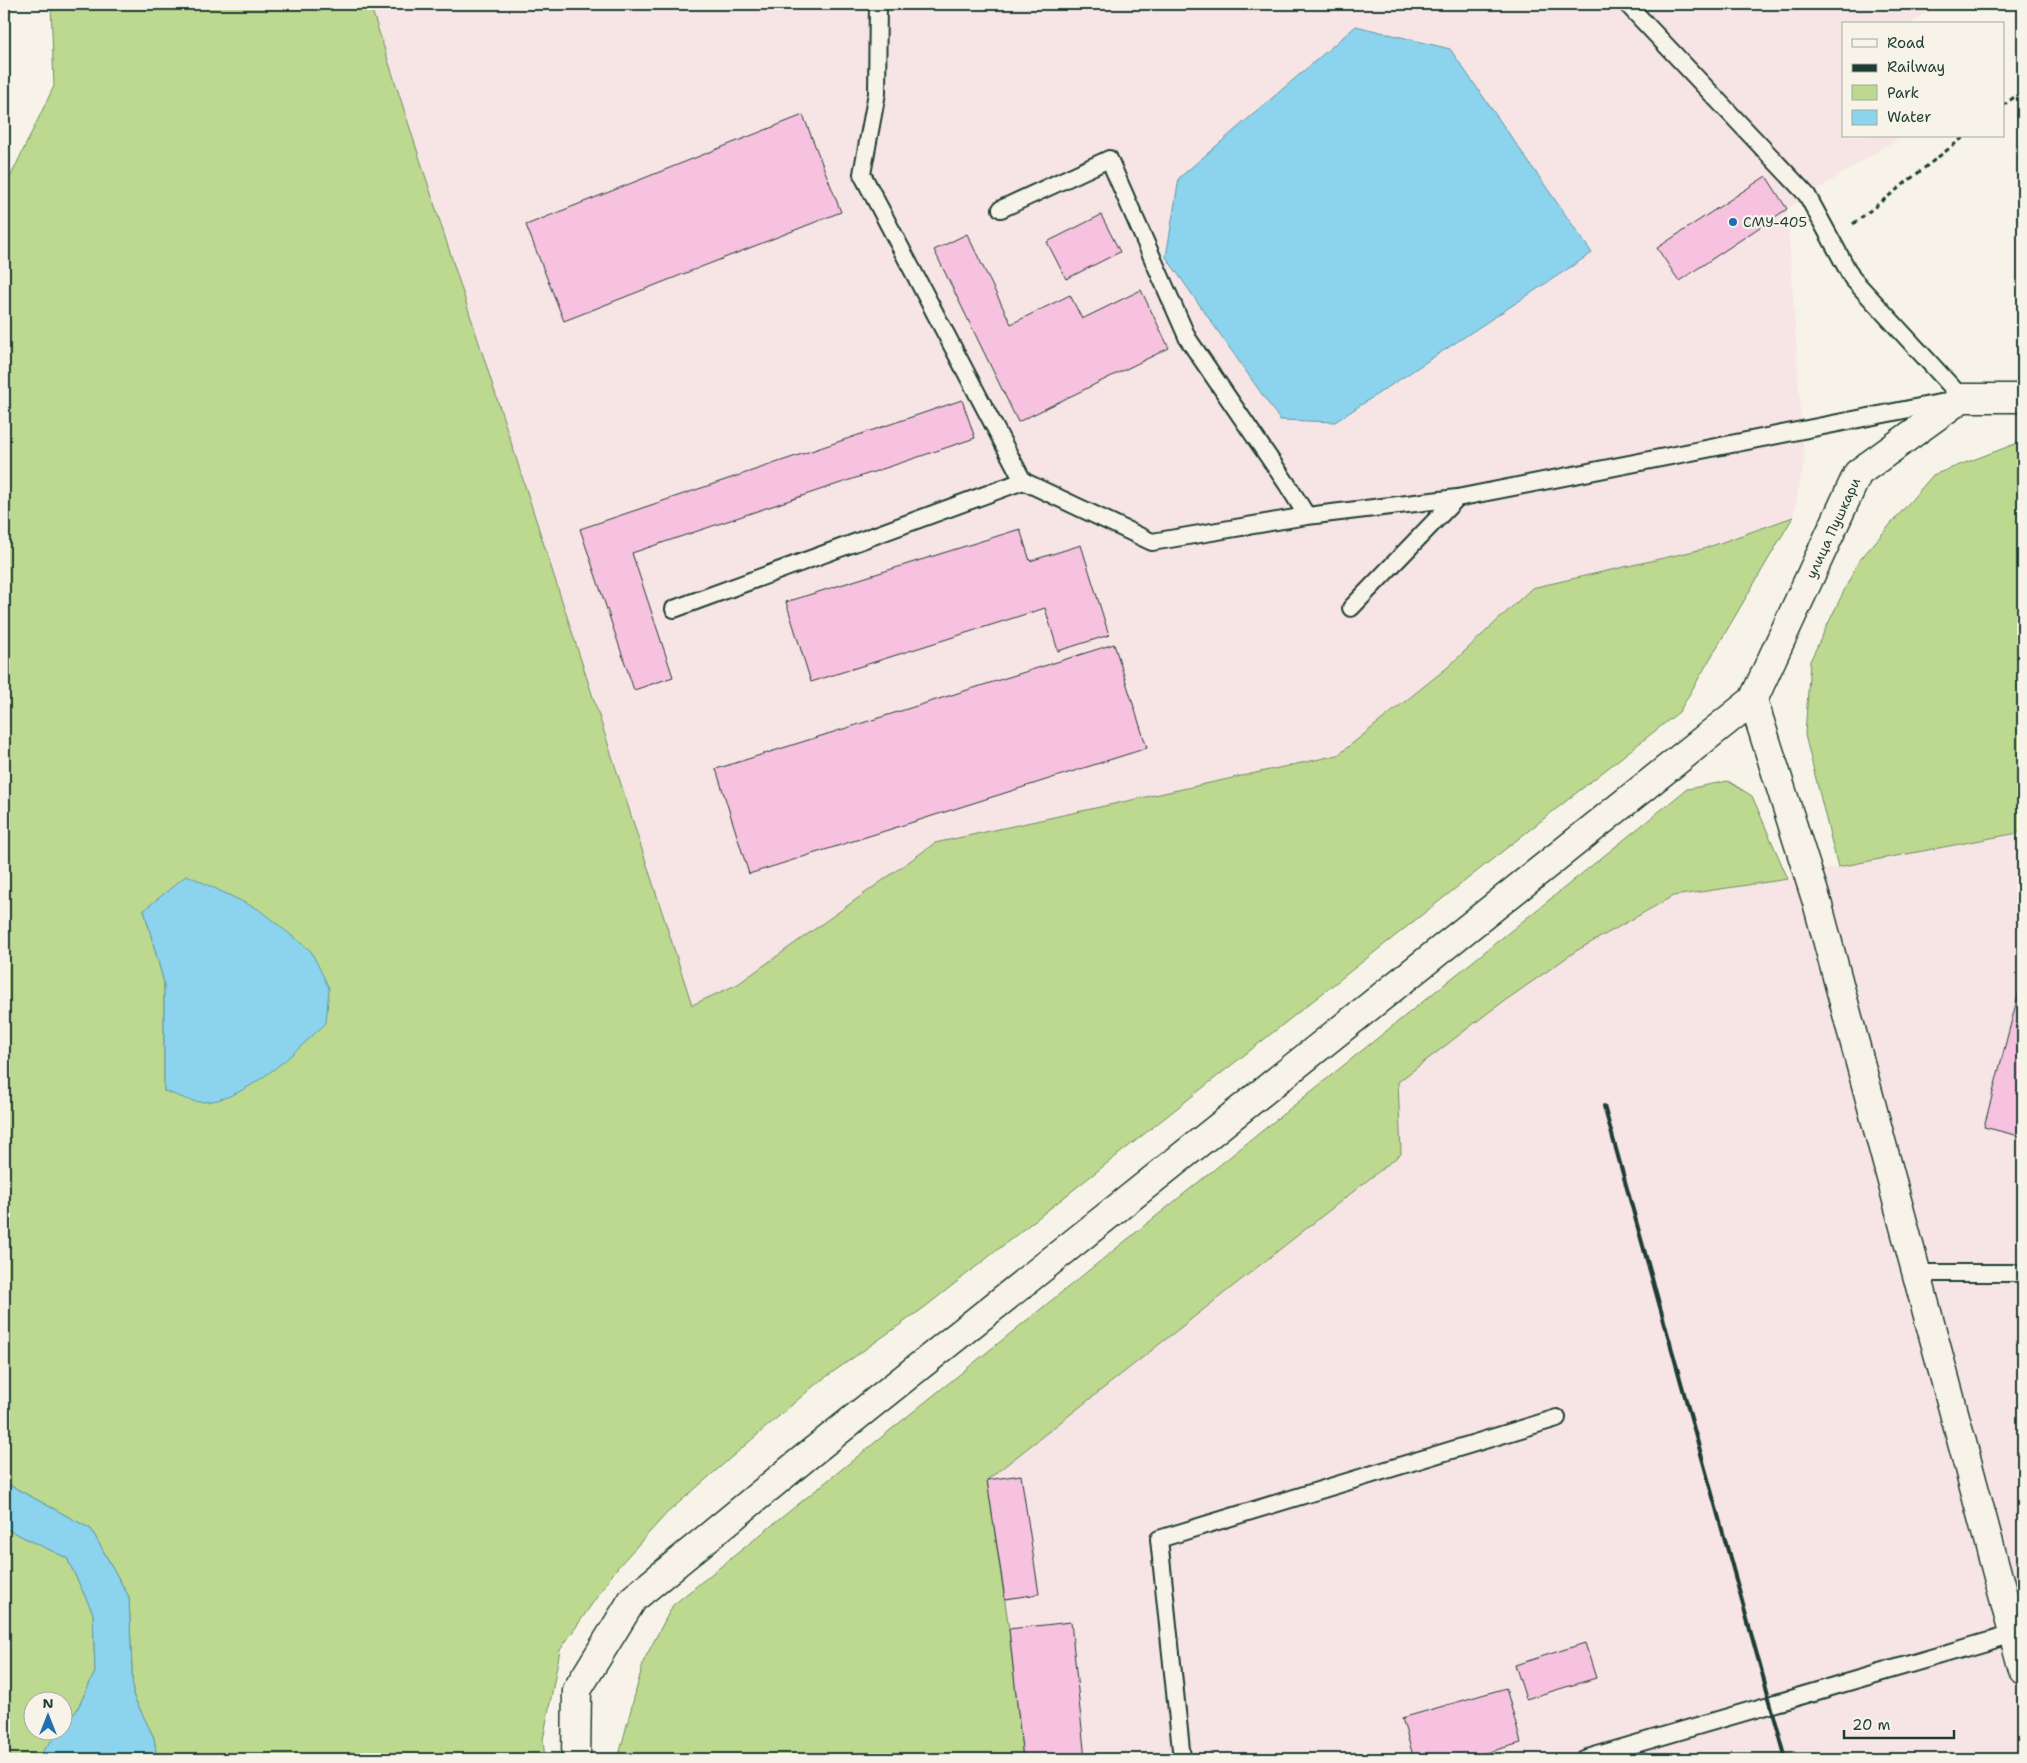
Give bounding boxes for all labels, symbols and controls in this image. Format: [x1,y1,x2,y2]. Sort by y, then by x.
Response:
legend [1842,22,2004,138]
text: Road [1887,33,1925,53]
text: Railway [1887,57,1945,77]
text: Park [1887,83,1919,103]
text: Water [1887,107,1931,127]
place label: СМУ-405 [1743,213,1807,231]
marker: СМУ-405 [1727,216,1739,228]
street label: улица Пушкари [1802,475,1864,581]
north arrow [22,1690,72,1740]
text: N [42,1694,54,1712]
scale bar [1844,1708,1954,1740]
text: 20 m [1852,1715,1891,1735]

